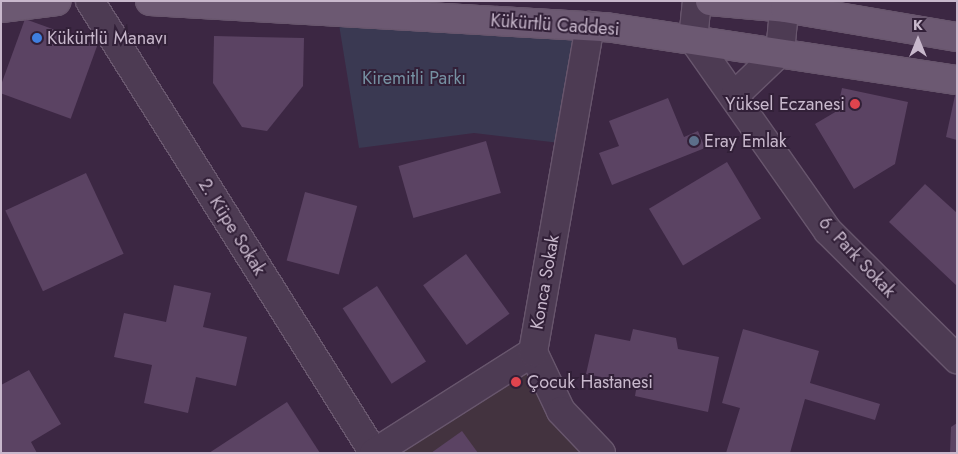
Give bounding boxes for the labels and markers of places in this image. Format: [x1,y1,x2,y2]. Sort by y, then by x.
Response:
place label: Kükürtlü Manavı [47,27,167,49]
marker: Kükürtlü Manavı [31,32,43,44]
place label: Yüksel Eczanesi [725,93,845,115]
marker: Yüksel Eczanesi [849,98,861,110]
place label: Eray Emlak [704,130,787,152]
marker: Eray Emlak [688,135,700,147]
place label: Çocuk Hastanesi [527,371,653,393]
marker: Çocuk Hastanesi [509,375,523,389]

